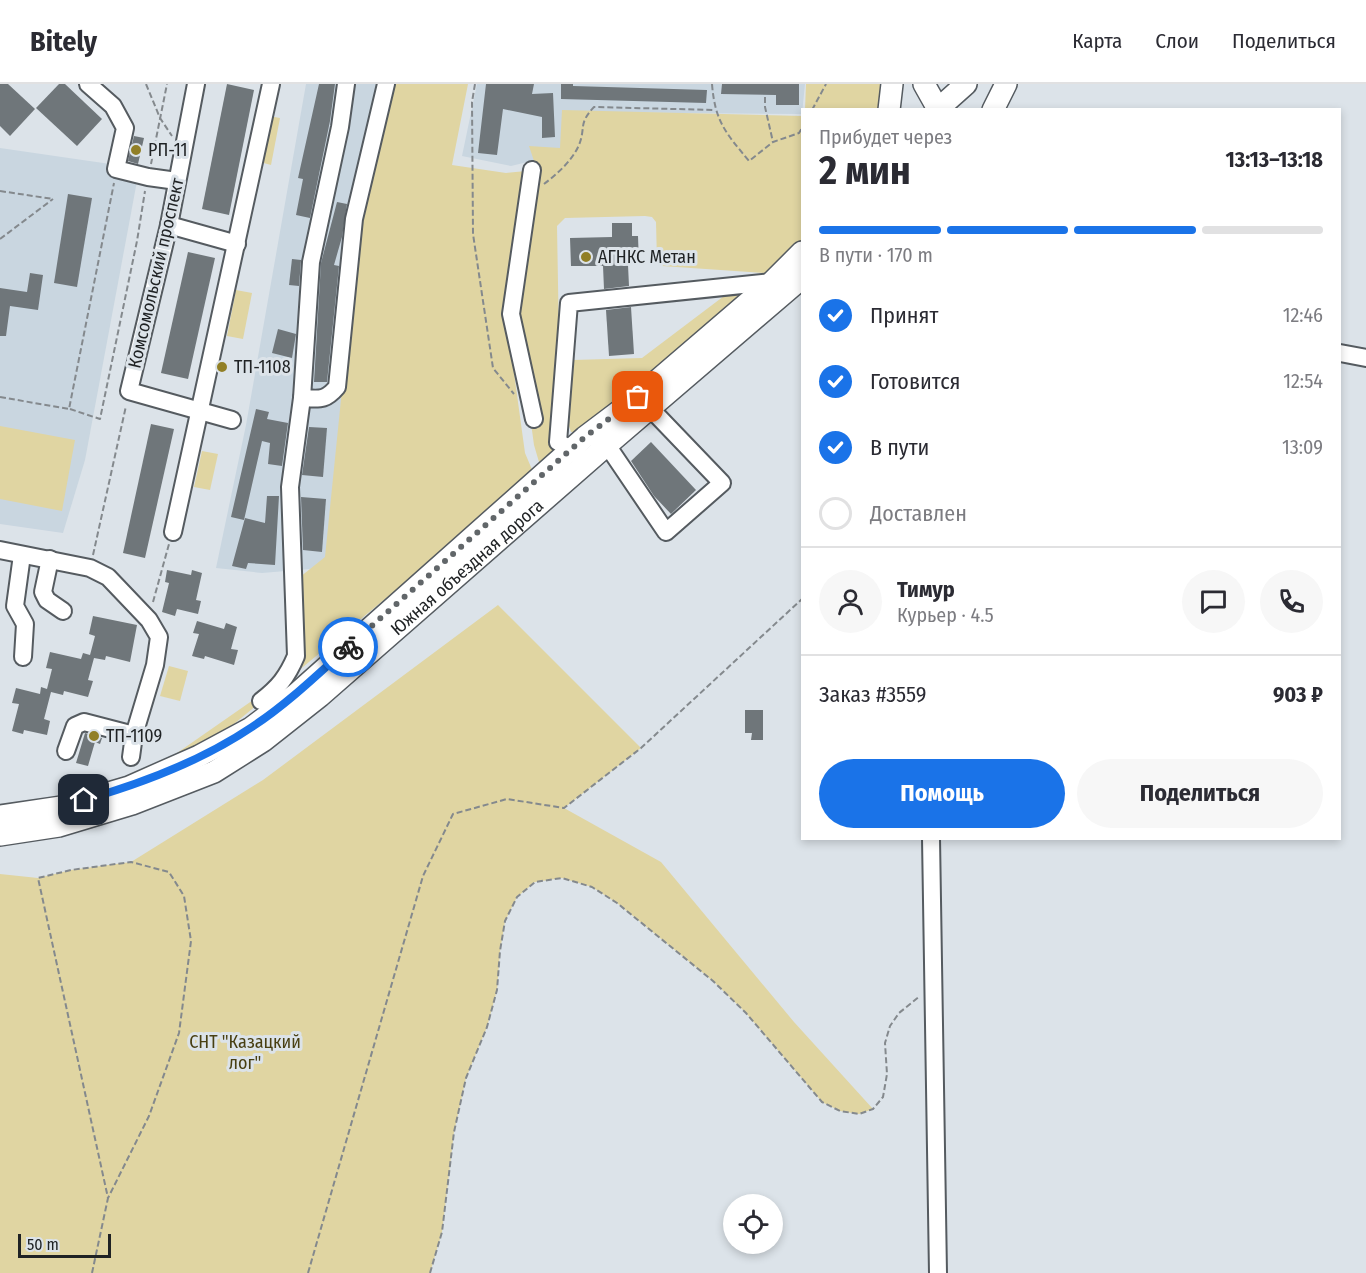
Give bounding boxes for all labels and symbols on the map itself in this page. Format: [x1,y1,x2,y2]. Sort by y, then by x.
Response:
place label: РП-11 [148,139,187,161]
marker: РП-11 [129,143,143,157]
street label: Комсомольский проспект [123,175,189,370]
place label: АГНКС Метан [598,246,696,268]
marker: АГНКС Метан [579,250,593,264]
place label: ТП-1108 [234,356,291,378]
marker: ТП-1108 [215,360,229,374]
pin [612,371,663,422]
street label: Южная объездная дорога [386,495,548,640]
courier [318,617,378,677]
place label: ТП-1109 [106,725,162,747]
marker: ТП-1109 [87,729,101,743]
pin [58,774,109,825]
park label: СНТ "Казацкий лог" [189,1031,301,1074]
scale bar [18,1231,111,1258]

